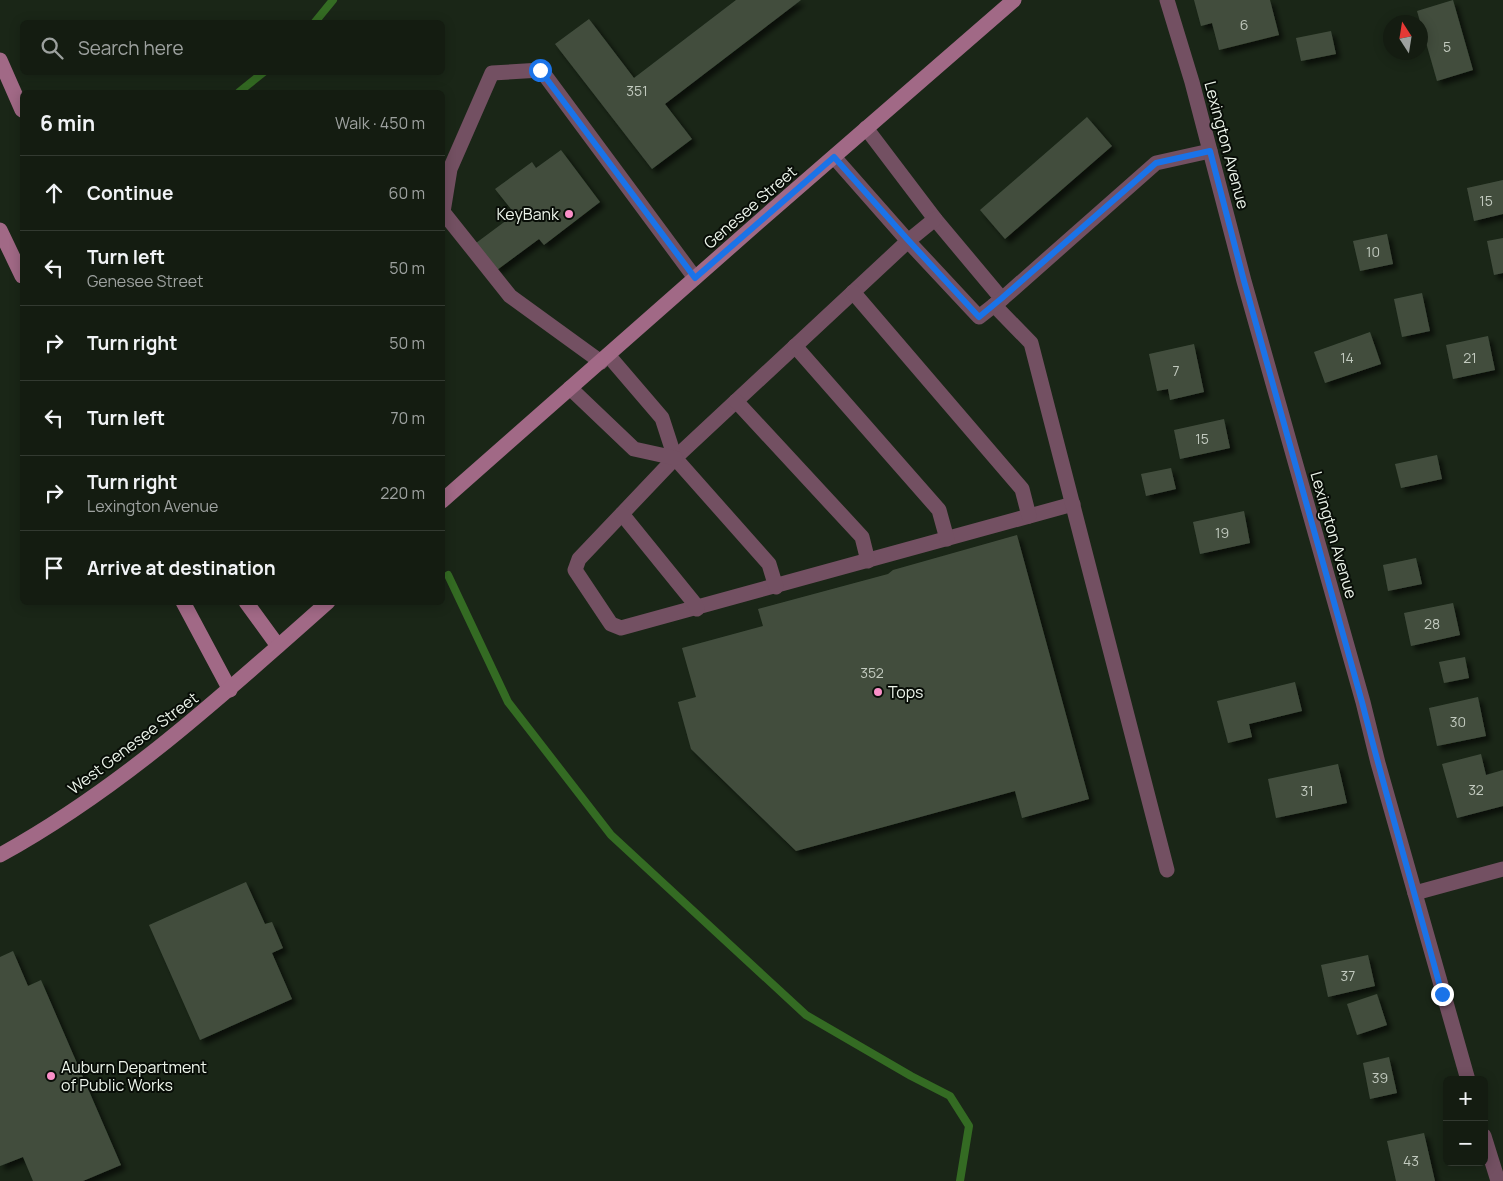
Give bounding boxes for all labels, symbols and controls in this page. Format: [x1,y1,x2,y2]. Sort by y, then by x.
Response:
house number: 6 [1240,15,1248,34]
north arrow [1383,15,1428,60]
search box [20,20,445,75]
icon: search [38,34,66,62]
text: Search here [78,35,184,61]
house number: 5 [1443,37,1451,56]
route start [529,59,552,82]
street label: Lexington Avenue [1199,79,1255,211]
house number: 351 [626,81,648,100]
text: 6 min [40,109,95,137]
text: Walk · 450 m [335,112,425,134]
street label: Genesee Street [699,160,801,254]
icon: ahead [40,179,68,207]
text: Continue [87,180,173,206]
text: 60 m [389,182,425,204]
house number: 15 [1479,191,1493,210]
place label: KeyBank [496,203,560,225]
marker: KeyBank [563,208,575,220]
house number: 10 [1366,242,1380,261]
text: Turn left [87,244,165,270]
icon: left [40,254,68,282]
text: 50 m [389,257,425,279]
text: Genesee Street [87,270,204,292]
icon: right [40,329,68,357]
text: Turn right [87,330,177,356]
text: 50 m [389,332,425,354]
house number: 14 [1340,348,1354,367]
house number: 21 [1463,348,1477,367]
house number: 7 [1172,361,1180,380]
icon: left [40,404,68,432]
text: Turn left [87,405,165,431]
text: 70 m [390,407,425,429]
house number: 15 [1195,429,1209,448]
text: Turn right [87,469,177,495]
street label: Lexington Avenue [1305,469,1363,601]
icon: right [40,479,68,507]
text: 220 m [380,482,425,504]
text: Lexington Avenue [87,495,218,517]
house number: 19 [1215,523,1229,542]
icon: arrive [40,554,68,582]
text: Arrive at destination [87,555,276,581]
house number: 28 [1424,614,1440,633]
house number: 352 [860,663,884,682]
place label: Tops [888,681,924,703]
marker: Tops [872,686,884,698]
street label: West Genesee Street [63,687,203,799]
house number: 30 [1450,712,1466,731]
house number: 32 [1468,780,1484,799]
house number: 31 [1300,781,1314,800]
house number: 37 [1341,966,1355,985]
route end [1431,983,1454,1006]
place label: Auburn Department of Public Works [61,1056,207,1096]
house number: 39 [1372,1068,1388,1087]
marker: Auburn Department of Public Works [45,1070,57,1082]
map controls [1443,1076,1488,1166]
button: + [1443,1076,1488,1121]
button: − [1443,1121,1488,1166]
house number: 43 [1403,1151,1419,1170]

